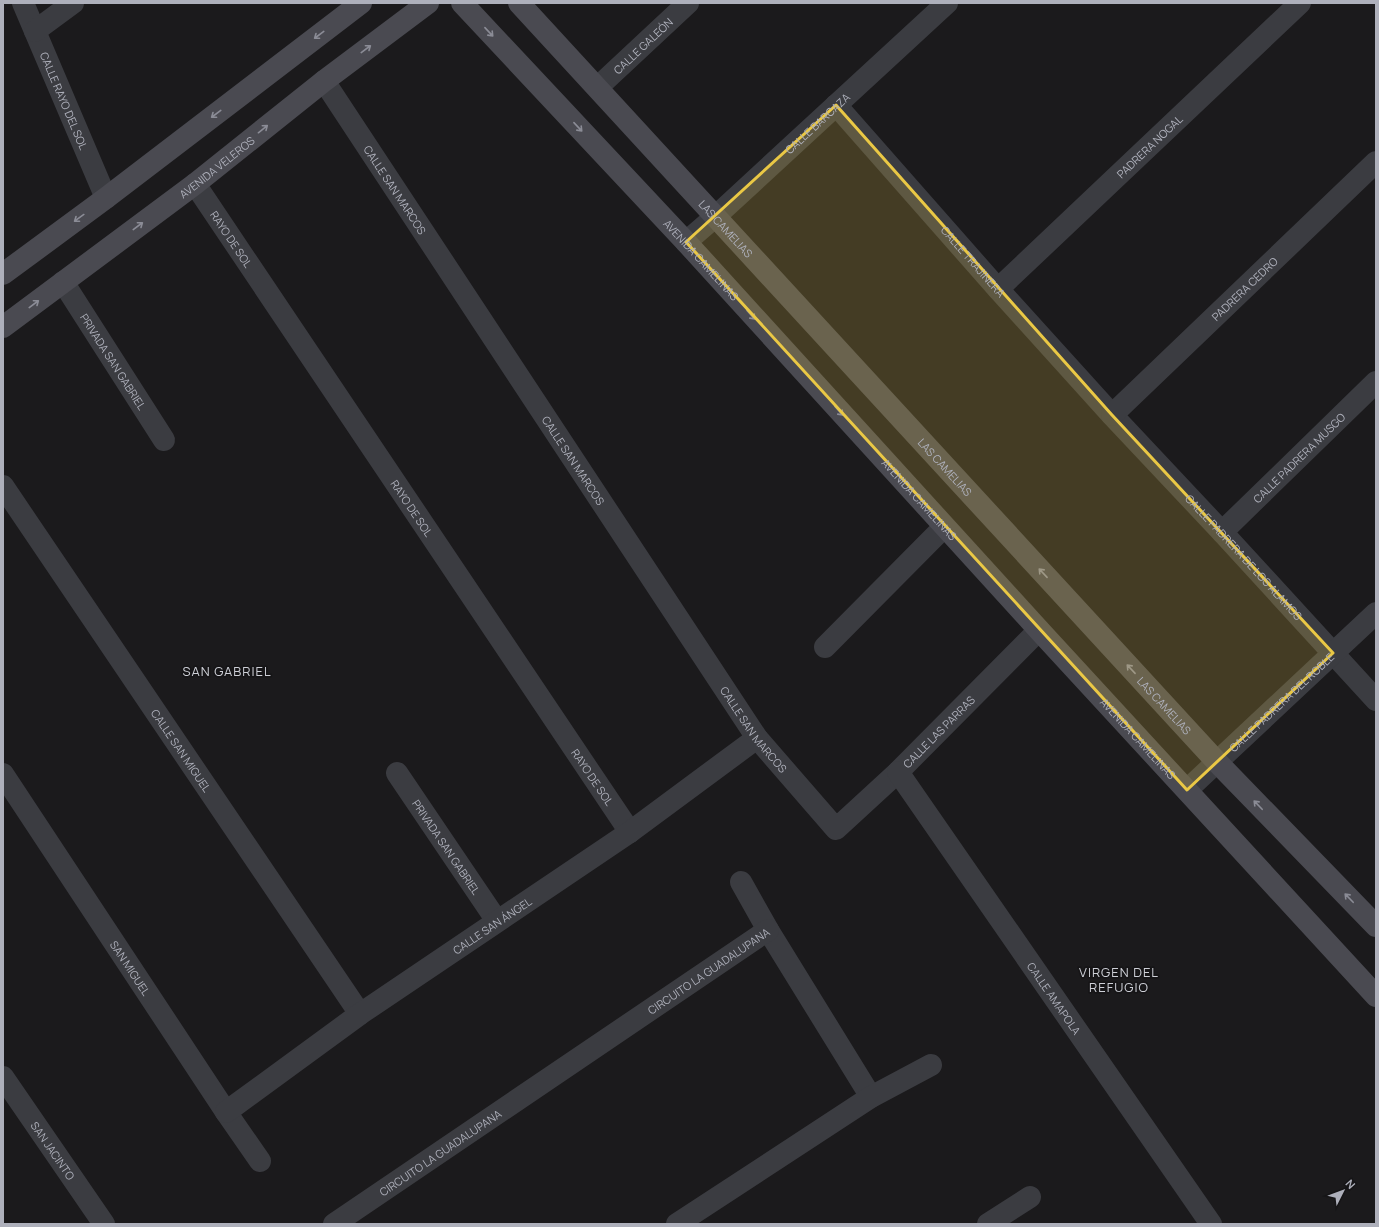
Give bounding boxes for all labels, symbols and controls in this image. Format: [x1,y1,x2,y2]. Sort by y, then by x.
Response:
street label: CALLE GALEÓN [610,14,675,77]
one-way arrow [484,26,493,36]
one-way arrow [314,31,325,39]
one-way arrow [360,45,371,53]
street label: CALLE RAYO DEL SOL [37,49,92,152]
street label: CALLE BARCAZA [781,89,853,157]
one-way arrow [211,110,222,118]
street label: PADRERA NOGAL [1113,111,1185,181]
one-way arrow [573,121,582,132]
one-way arrow [258,125,269,133]
street label: AVENIDA VELEROS [176,132,257,201]
street label: CALLE SAN MARCOS [361,142,430,237]
street label: LAS CAMELIAS [696,196,757,260]
street label: RAYO DE SOL [207,207,256,270]
one-way arrow [74,214,85,222]
street label: AVENIDA CAMELINAS [661,216,743,303]
one-way arrow [133,222,144,230]
street label: CALLE TRAJINERA [938,222,1009,300]
street label: PADRERA CEDRO [1208,253,1280,324]
one-way arrow [29,299,40,308]
one-way arrow [747,309,756,320]
street label: PRIVADA SAN GABRIEL [77,310,150,413]
one-way arrow [834,406,844,416]
street label: CALLE PADRERA MUSGO [1249,409,1348,506]
street label: CALLE SAN MARCOS [539,413,609,508]
street label: LAS CAMELIAS [915,435,976,499]
street label: AVENIDA CAMELINAS [879,455,961,543]
street label: RAYO DE SOL [388,476,437,539]
street label: CALLE PADRERA DE LOS ALAMOS [1183,491,1306,623]
one-way arrow [1039,568,1048,578]
street label: CALLE PADRERA DEL ROBLE [1225,649,1337,755]
district label: SAN GABRIEL [182,662,272,680]
one-way arrow [1127,664,1136,674]
street label: LAS CAMELIAS [1134,673,1195,737]
street label: CALLE SAN MARCOS [717,683,791,775]
street label: CALLE LAS PARRAS [899,692,978,771]
street label: AVENIDA CAMELINAS [1097,694,1180,782]
street label: CALLE SAN MIGUEL [148,706,215,795]
street label: RAYO DE SOL [569,745,618,808]
street label: PRIVADA SAN GABRIEL [409,796,484,897]
one-way arrow [1253,800,1263,810]
street label: CALLE SAN ÁNGEL [449,893,534,957]
one-way arrow [1344,893,1354,903]
street label: CIRCUITO LA GUADALUPANA [644,924,772,1017]
street label: SAN MIGUEL [107,937,155,998]
street label: CALLE AMAPOLA [1024,959,1085,1037]
district label: VIRGEN DEL REFUGIO [1079,963,1159,996]
street label: CIRCUITO LA GUADALUPANA [376,1106,504,1199]
street label: SAN JACINTO [28,1118,79,1183]
north arrow [1323,1171,1363,1211]
text: N [1343,1176,1359,1192]

